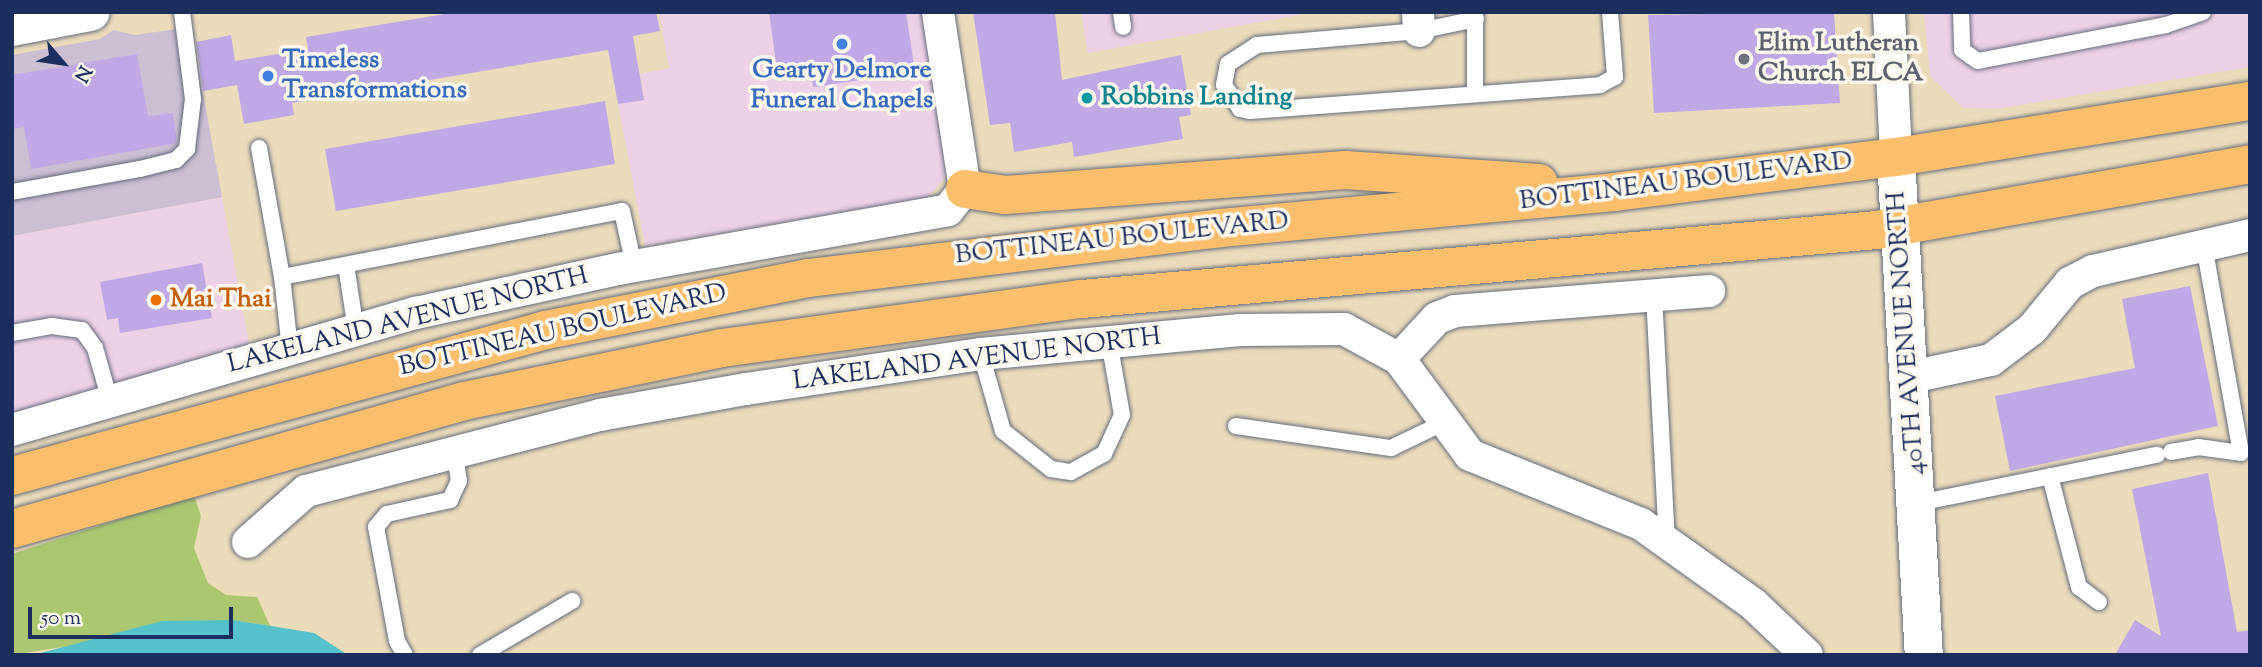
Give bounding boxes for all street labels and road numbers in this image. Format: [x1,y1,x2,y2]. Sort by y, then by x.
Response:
street label: BOTTINEAU BOULEVARD [1518,146,1854,218]
street label: 40TH AVENUE NORTH [1882,190,1932,476]
street label: BOTTINEAU BOULEVARD [954,206,1290,272]
street label: LAKELAND AVENUE NORTH [225,261,591,381]
street label: BOTTINEAU BOULEVARD [396,278,730,384]
street label: LAKELAND AVENUE NORTH [791,322,1163,398]

